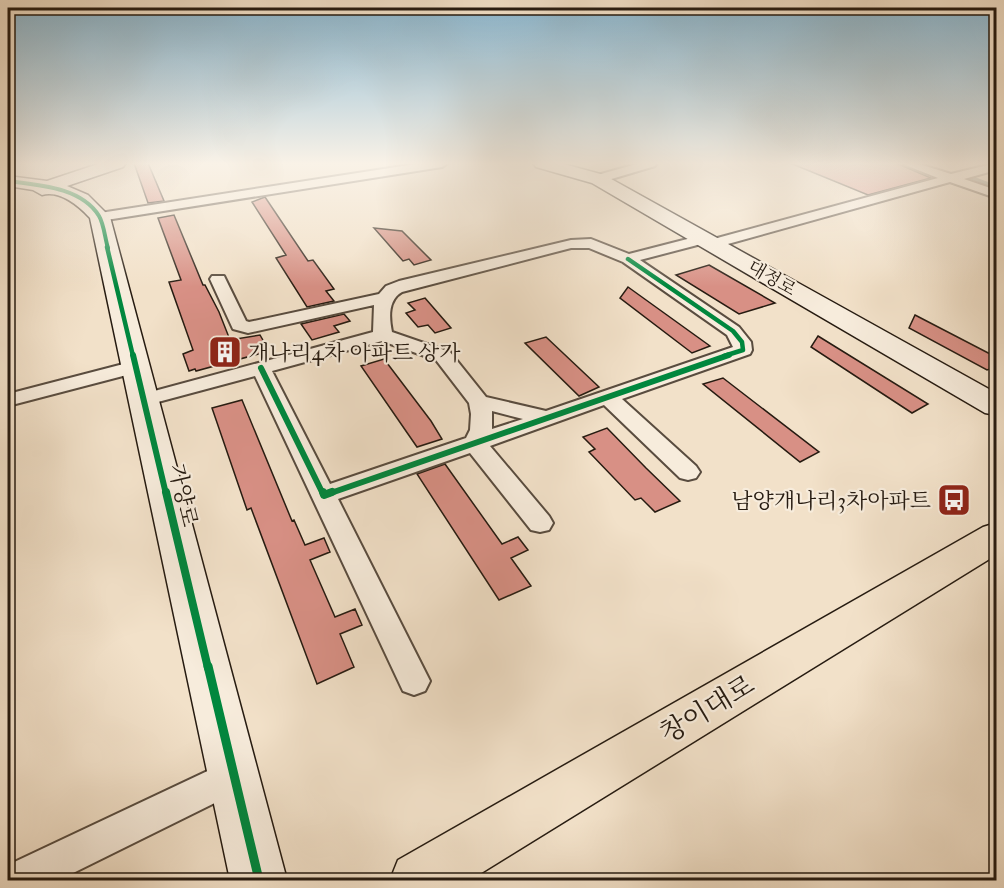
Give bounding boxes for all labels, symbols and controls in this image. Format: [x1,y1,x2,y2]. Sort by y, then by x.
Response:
street label: 대정로 [743,255,800,301]
building icon: 개나리4차 아파트 상가 [207,334,243,370]
place label: 개나리4차 아파트 상가 [248,339,461,367]
street label: 가양로 [162,461,204,529]
bus stop icon: 남양개나리3차아파트 [936,482,972,518]
place label: 남양개나리3차아파트 [731,487,931,515]
street label: 창이대로 [654,668,760,750]

